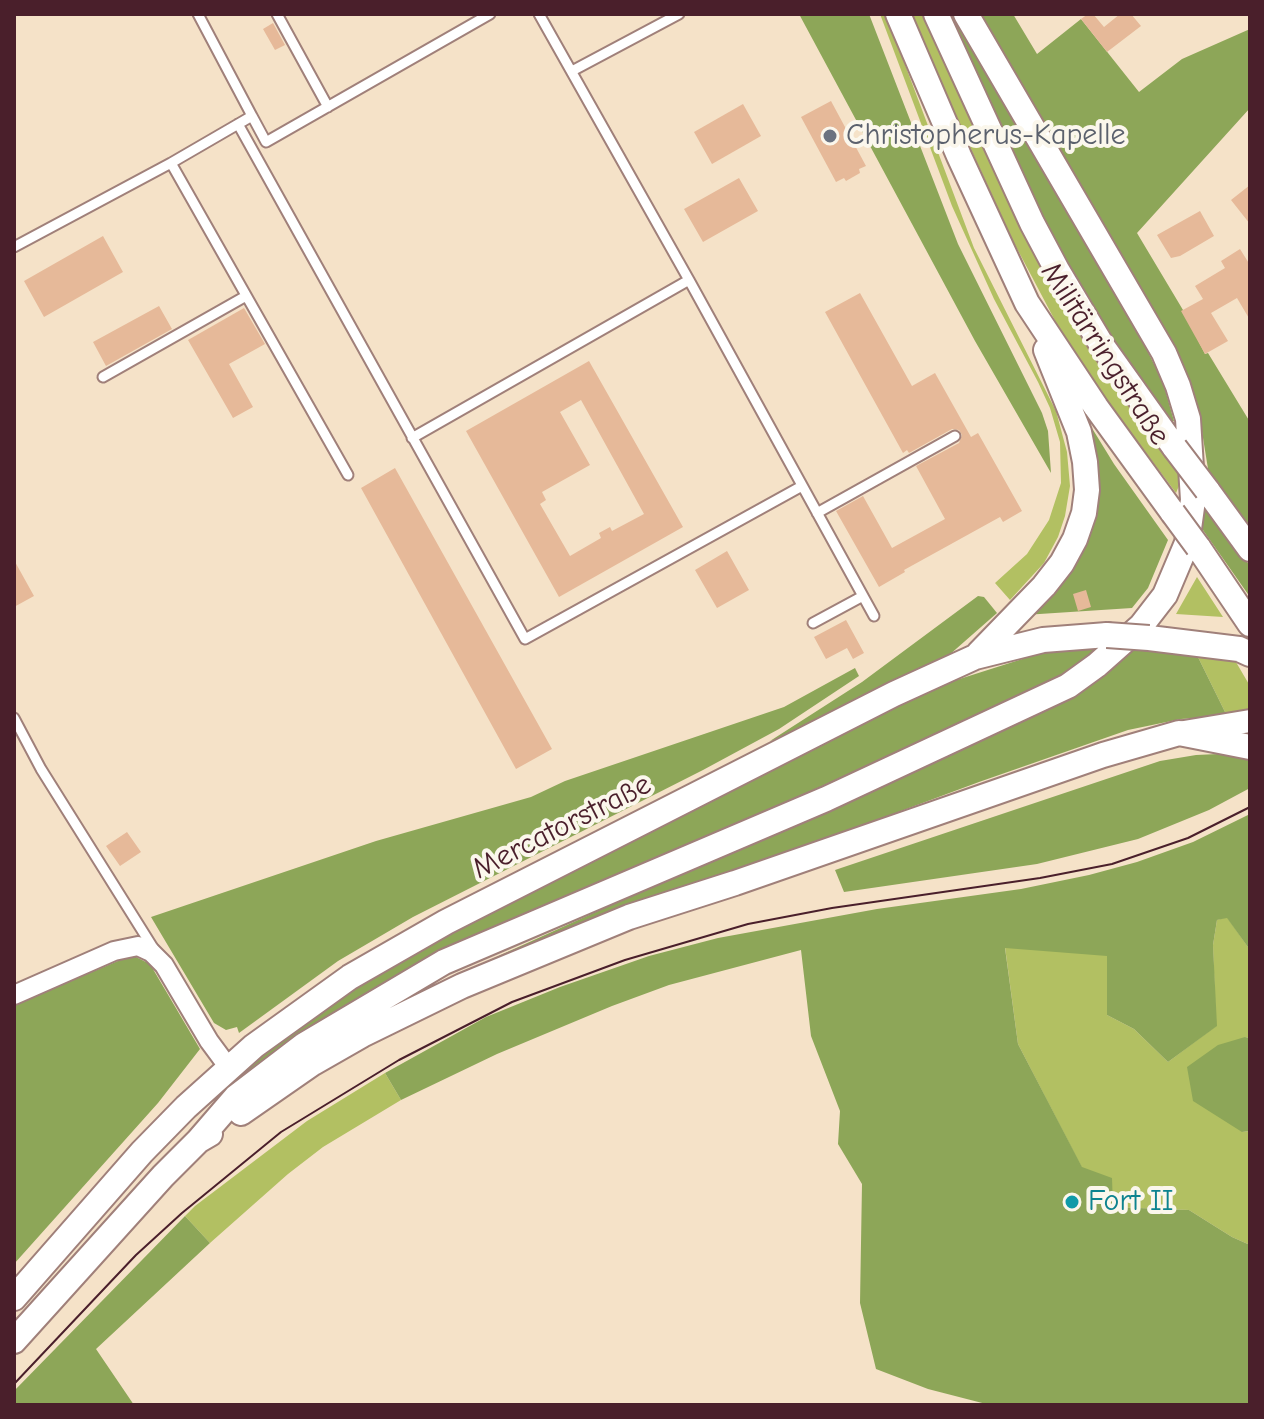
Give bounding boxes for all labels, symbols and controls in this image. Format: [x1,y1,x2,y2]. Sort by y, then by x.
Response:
place label: Christopherus-Kapelle [846,118,1126,154]
marker: Christopherus-Kapelle [821,127,839,145]
street label: Militärringstraße [1033,256,1177,452]
street label: Mercatorstraße [467,767,657,887]
place label: Fort II [1088,1184,1173,1220]
marker: Fort II [1063,1193,1081,1211]

